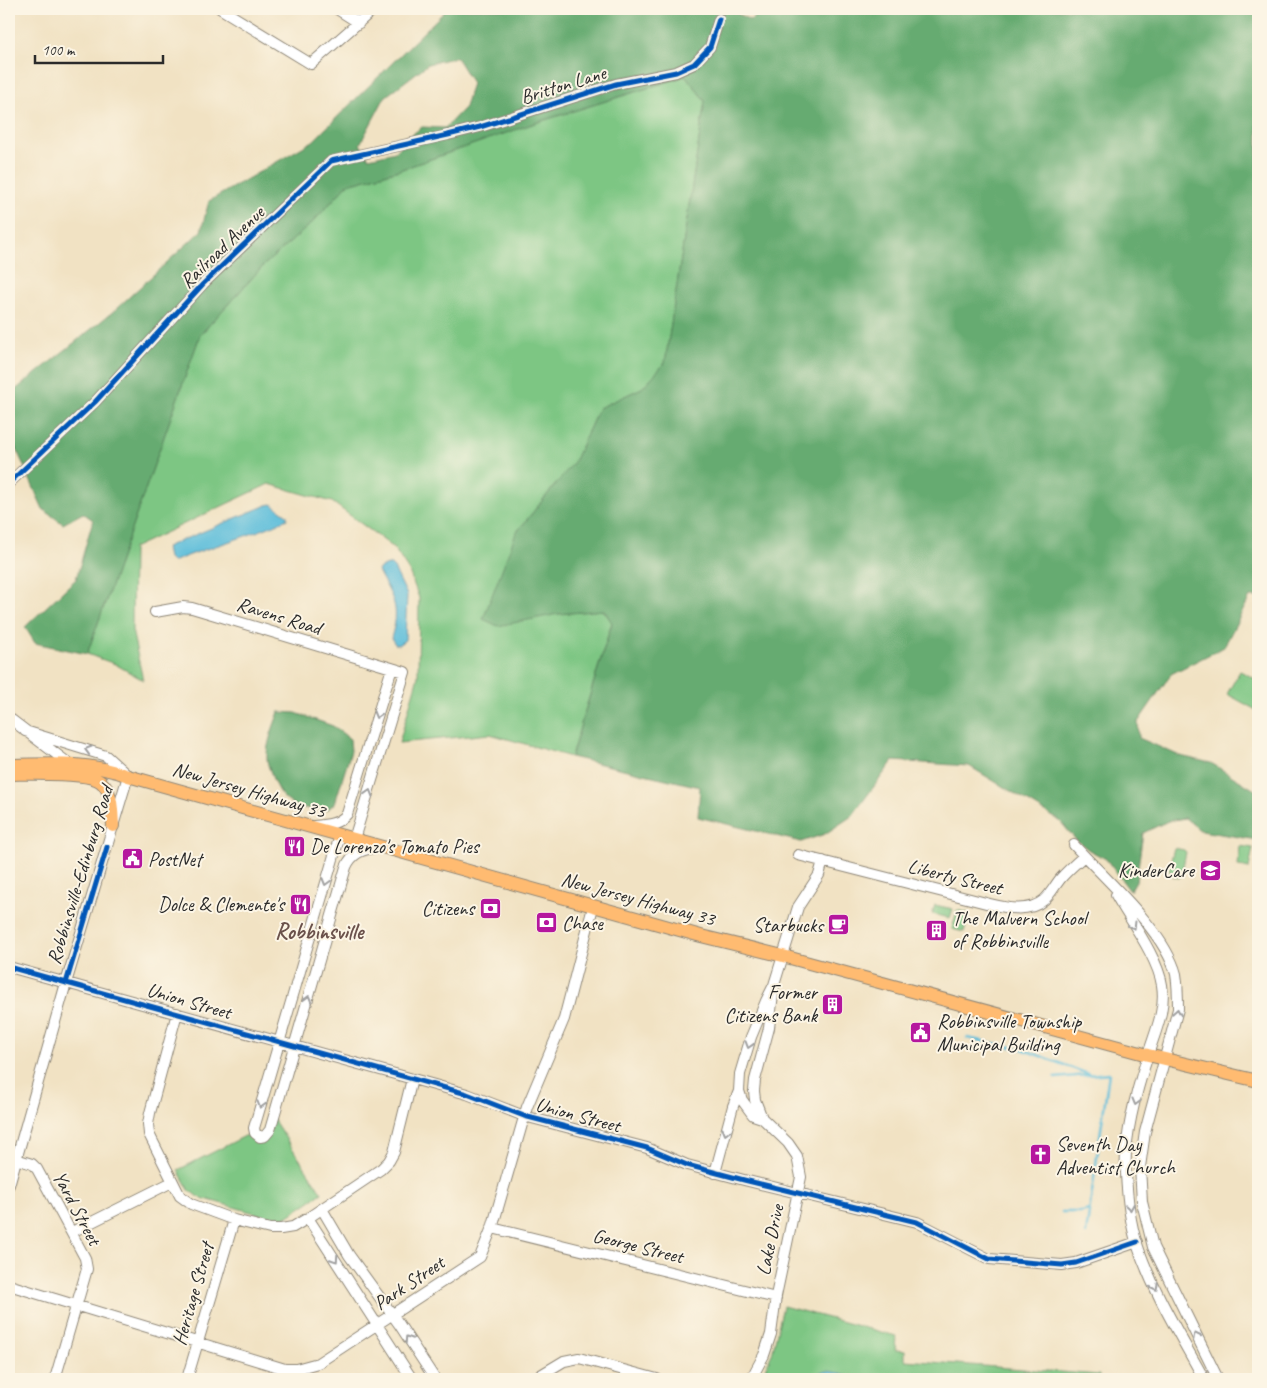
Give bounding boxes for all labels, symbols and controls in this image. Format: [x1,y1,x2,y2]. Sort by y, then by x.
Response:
scale bar [35,32,162,64]
text: 100 m [42,41,76,60]
street label: Britton Lane [517,60,610,110]
street label: Railroad Avenue [174,199,271,294]
street label: Ravens Road [234,591,327,642]
one-way arrow [373,710,383,718]
one-way arrow [84,746,93,756]
street label: New Jersey Highway 33 [170,756,330,824]
street label: Robbinsville-Edinburg Road [41,780,120,967]
one-way arrow [363,789,373,797]
restaurant icon: De Lorenzo's Tomato Pies [282,834,306,858]
place label: De Lorenzo's Tomato Pies [310,834,481,859]
public building icon: PostNet [120,847,144,871]
place label: PostNet [148,847,205,872]
street label: Liberty Street [905,853,1007,901]
place label: KinderCare [1118,858,1195,883]
school or university icon: KinderCare [1198,858,1222,882]
street label: New Jersey Highway 33 [558,866,720,932]
one-way arrow [321,878,332,886]
place label: Dolce & Clemente's [158,892,286,917]
restaurant icon: Dolce & Clemente's [288,892,312,916]
place label: Citizens [422,896,476,921]
bank icon: Citizens [478,896,502,920]
place label: The Malvern School of Robbinsville [952,906,1090,954]
bank icon: Chase [534,911,558,935]
place label: Chase [562,911,604,936]
place label: Starbucks [753,913,825,938]
cafe icon: Starbucks [827,913,851,937]
district label: Robbinsville [275,918,366,946]
building icon: The Malvern School of Robbinsville [924,918,948,942]
one-way arrow [1127,920,1137,929]
street label: Union Street [144,977,236,1026]
place label: Former Citizens Bank [725,980,819,1028]
building icon: Former Citizens Bank [821,992,845,1016]
one-way arrow [302,995,313,1004]
one-way arrow [1171,1008,1181,1016]
place label: Robbinsville Township Municipal Building [937,1009,1083,1057]
public building icon: Robbinsville Township Municipal Building [909,1021,933,1045]
one-way arrow [744,1041,754,1049]
street label: Union Street [533,1092,625,1139]
one-way arrow [1131,1098,1142,1107]
one-way arrow [256,1100,267,1109]
one-way arrow [722,1127,732,1135]
place label: Seventh Day Adventist Church [1056,1132,1176,1180]
church icon: Seventh Day Adventist Church [1028,1143,1052,1167]
street label: Yard Street [47,1167,108,1251]
street label: Lake Drive [750,1201,790,1278]
one-way arrow [1125,1203,1135,1212]
street label: George Street [590,1223,688,1270]
street label: Heritage Street [166,1237,220,1348]
street label: Park Street [369,1249,451,1316]
one-way arrow [328,1254,338,1263]
one-way arrow [1149,1282,1159,1291]
one-way arrow [1192,1332,1202,1341]
one-way arrow [405,1335,414,1344]

